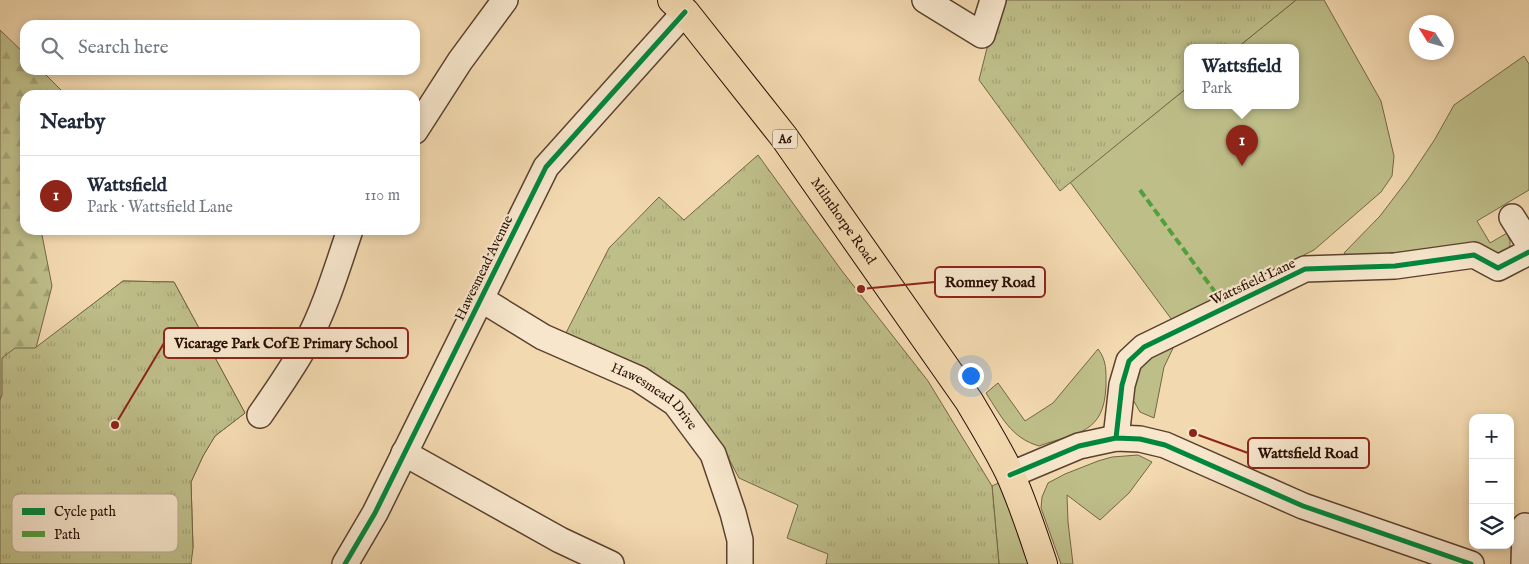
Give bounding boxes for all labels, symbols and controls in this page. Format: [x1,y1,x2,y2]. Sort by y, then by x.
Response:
north arrow [1409,15,1454,60]
search box [20,20,420,75]
icon: search [38,34,66,62]
text: Search here [78,36,169,60]
popup [1184,44,1299,109]
text: Wattsfield [1202,55,1281,79]
text: Park [1202,79,1232,99]
text: Nearby [40,109,105,136]
pin: 1 [1226,125,1258,166]
road number: A6 [772,130,798,148]
text: Wattsfield [87,174,167,198]
street label: Milnthorpe Road [806,174,880,269]
text: 1 [53,186,59,206]
text: 110 m [364,186,400,206]
text: Park · Wattsfield Lane [87,198,233,218]
street label: Hawesmead Avenue [451,212,518,324]
street label: Wattsfield Lane [1208,254,1299,310]
callout: Romney Road [935,267,1045,297]
text: Romney Road [945,273,1036,292]
callout: Vicarage Park CofE Primary School [164,328,408,358]
text: Vicarage Park CofE Primary School [173,334,399,353]
street label: Hawesmead Drive [608,359,701,434]
your location [958,363,984,389]
map controls [1469,414,1514,549]
button: + [1469,414,1514,459]
callout: Wattsfield Road [1248,438,1369,468]
text: Wattsfield Road [1257,444,1359,463]
button: − [1469,459,1514,504]
legend [12,494,178,552]
text: Cycle path [54,503,116,521]
button: layers [1469,504,1514,549]
text: Path [54,526,81,544]

